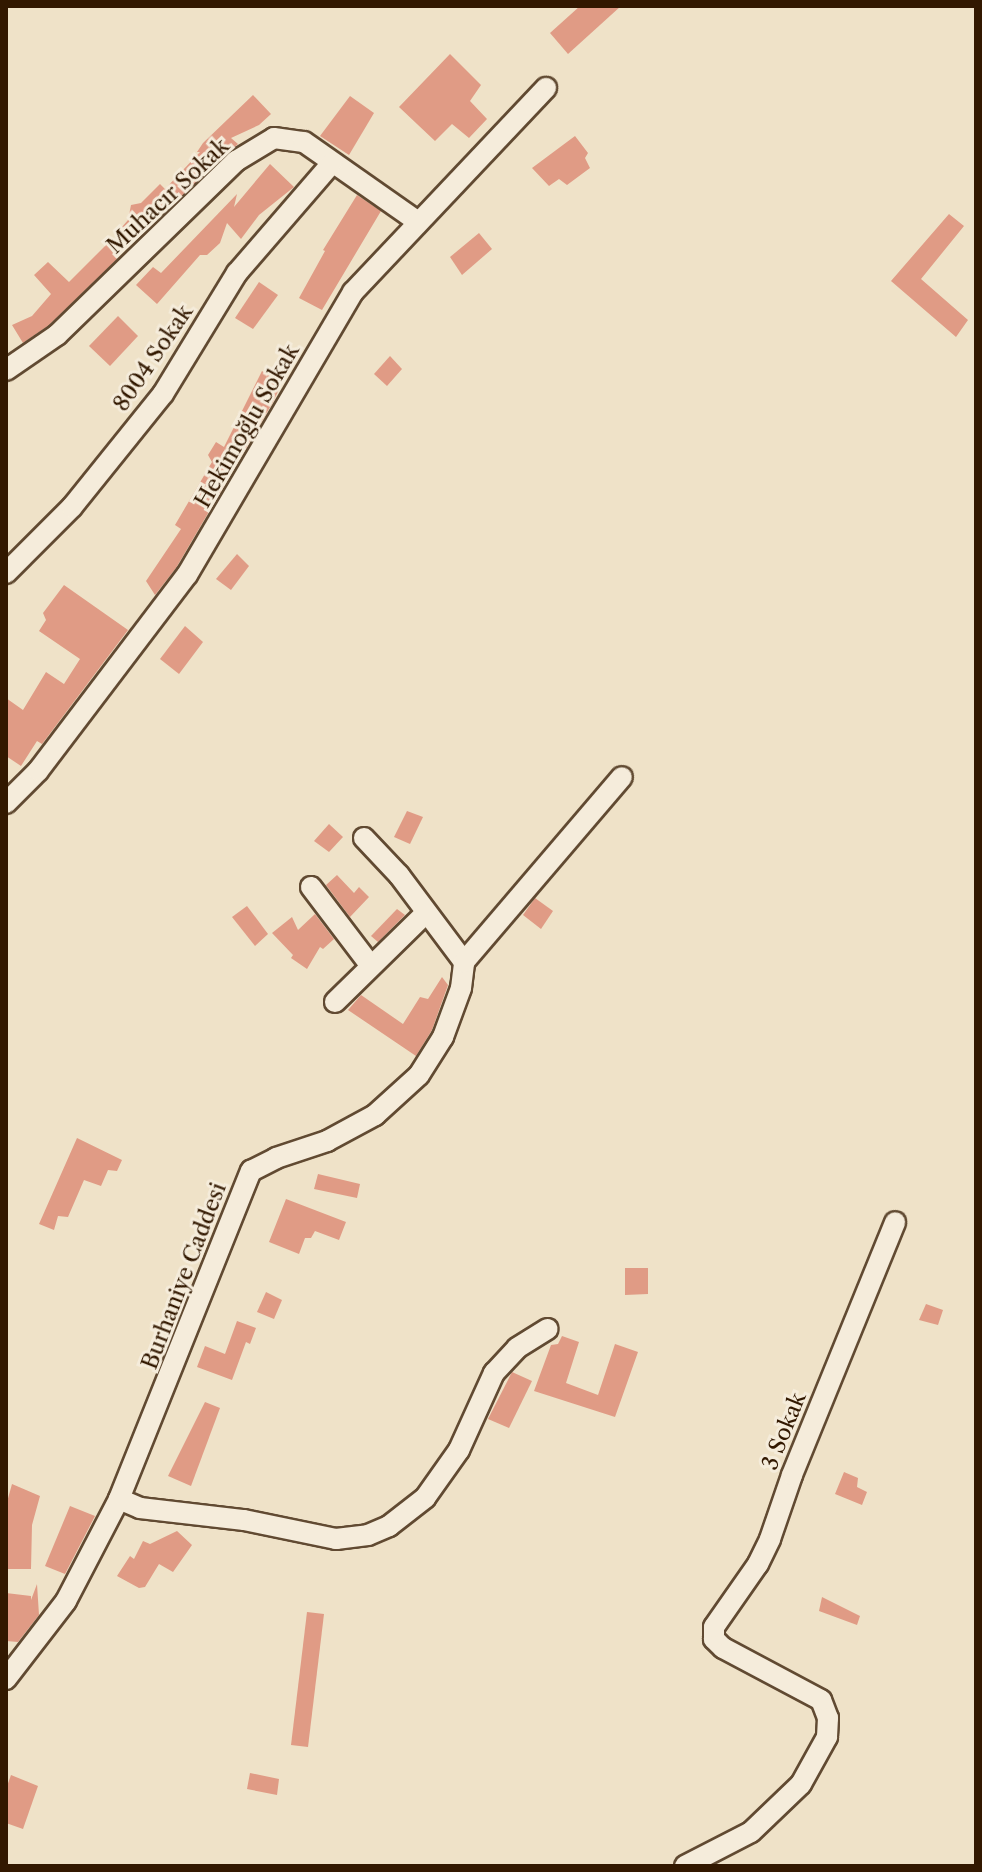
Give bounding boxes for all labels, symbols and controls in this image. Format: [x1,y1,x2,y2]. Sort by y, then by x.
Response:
street label: Muhacır Sokak [101,133,235,259]
street label: 8004 Sokak [108,300,198,416]
street label: Hekimoğlu Sokak [189,339,305,513]
street label: Burhaniye Caddesi [136,1179,232,1373]
street label: 3 Sokak [757,1388,811,1474]

